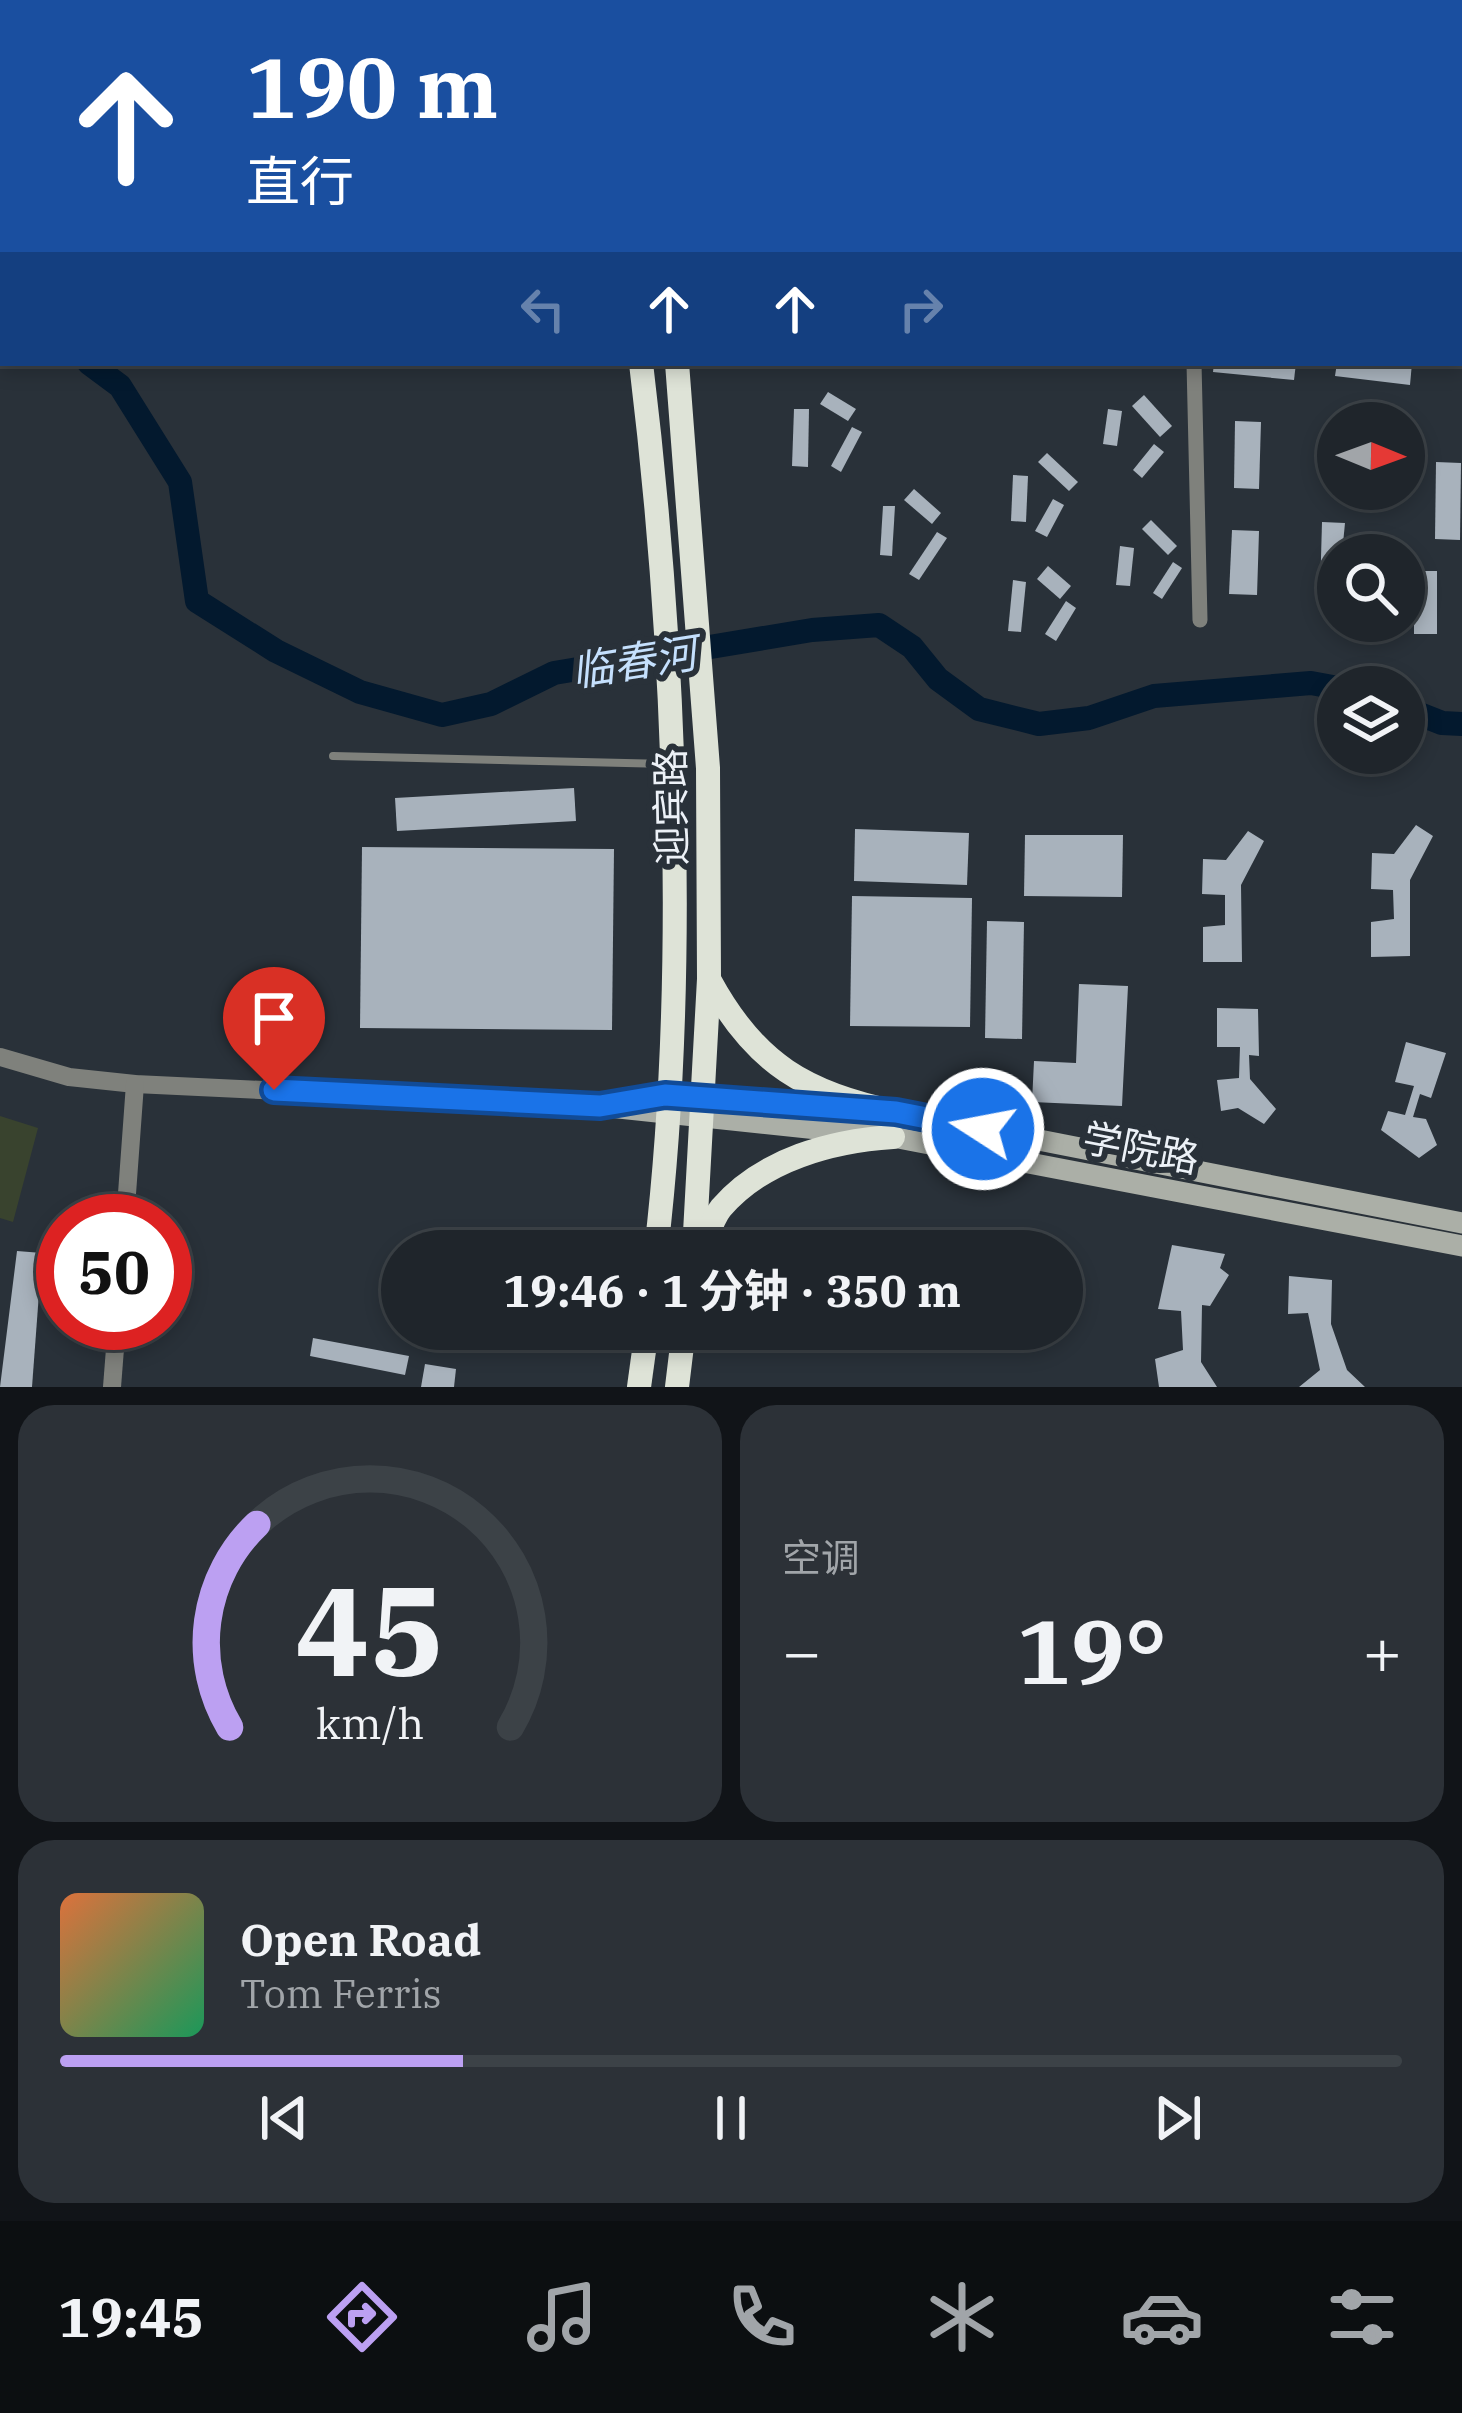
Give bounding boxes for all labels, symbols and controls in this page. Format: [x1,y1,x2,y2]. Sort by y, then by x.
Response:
text: 190 m [246,32,498,141]
icon: ahead [48,48,204,204]
text: 直行 [246,146,354,216]
icon: left [510,276,576,342]
icon: ahead [636,276,702,342]
icon: ahead [762,276,828,342]
icon: right [888,276,954,342]
north arrow [1317,402,1425,510]
map controls [1317,402,1425,774]
button: search [1317,534,1425,642]
water label: 临春河 [567,623,707,699]
button: layers [1317,666,1425,774]
street label: 迎宾路 [644,748,697,866]
pin [223,967,325,1090]
icon: arrive [241,985,307,1051]
position arrow [920,1066,1046,1192]
street label: 学院路 [1079,1111,1203,1184]
speed limit sign: 50 [36,1194,192,1350]
text: 19:46 · 1 分钟 · 350 m [503,1261,961,1319]
text: 空调 [782,1532,860,1583]
text: 45 [295,1548,445,1710]
text: 19° [1017,1592,1167,1709]
text: − [782,1608,822,1694]
text: + [1362,1608,1402,1694]
text: km/h [316,1694,424,1750]
text: Open Road [240,1910,481,1968]
text: Tom Ferris [240,1968,442,2019]
icon: previous [251,2085,317,2151]
icon: pause [698,2085,764,2151]
icon: next [1145,2085,1211,2151]
icon: directions [320,2275,404,2359]
icon: music [520,2275,604,2359]
icon: phone [720,2275,804,2359]
icon: climate [920,2275,1004,2359]
icon: car [1120,2275,1204,2359]
icon: filters [1320,2275,1404,2359]
text: 19:45 [58,2282,204,2352]

